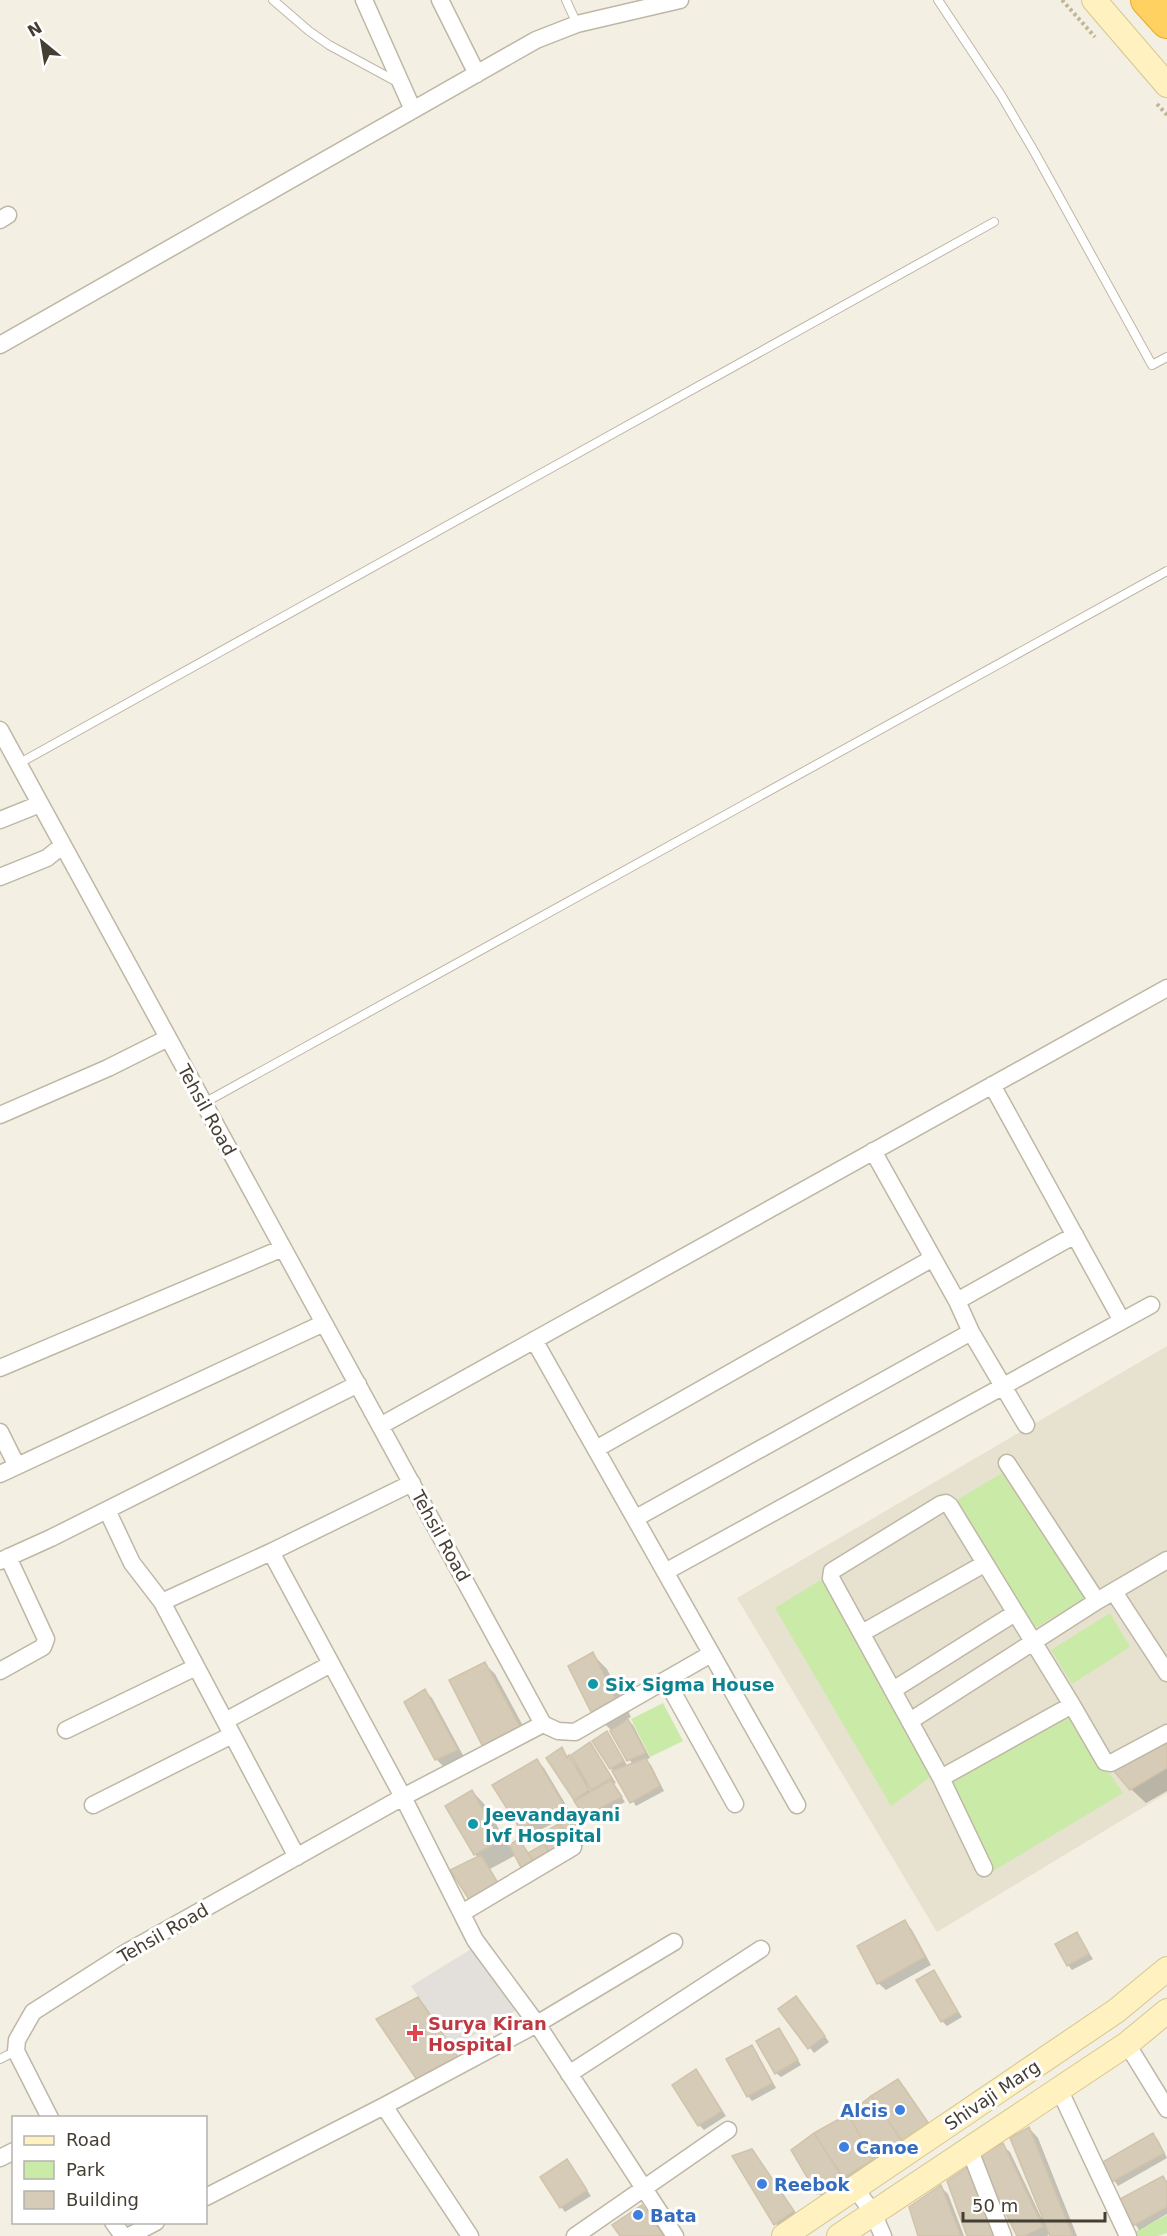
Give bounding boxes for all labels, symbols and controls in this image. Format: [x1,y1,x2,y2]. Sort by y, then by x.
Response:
north arrow [12,12,72,72]
text: N [24,18,45,41]
street label: Tehsil Road [173,1060,241,1159]
street label: Tehsil Road [407,1486,475,1585]
place label: Six Sigma House [605,1674,774,1695]
marker: Six Sigma House [586,1677,600,1691]
place label: Jeevandayani Ivf Hospital [483,1804,620,1846]
marker: Jeevandayani Ivf Hospital [466,1817,480,1831]
street label: Tehsil Road [113,1899,212,1968]
place label: Surya Kiran Hospital [428,2013,547,2055]
marker: Surya Kiran Hospital [406,2024,424,2042]
street label: Shivaji Marg [940,2055,1044,2135]
place label: Alcis [840,2100,888,2121]
marker: Alcis [893,2103,907,2117]
legend [12,2116,207,2224]
text: Road [66,2129,111,2150]
place label: Canoe [856,2137,919,2158]
marker: Canoe [837,2140,851,2154]
text: Park [66,2159,105,2180]
place label: Reebok [774,2174,851,2195]
marker: Reebok [755,2177,769,2191]
scale bar [963,2185,1106,2223]
text: Building [66,2189,139,2210]
text: 50 m [972,2195,1018,2216]
place label: Bata [650,2205,697,2226]
marker: Bata [631,2208,645,2222]

